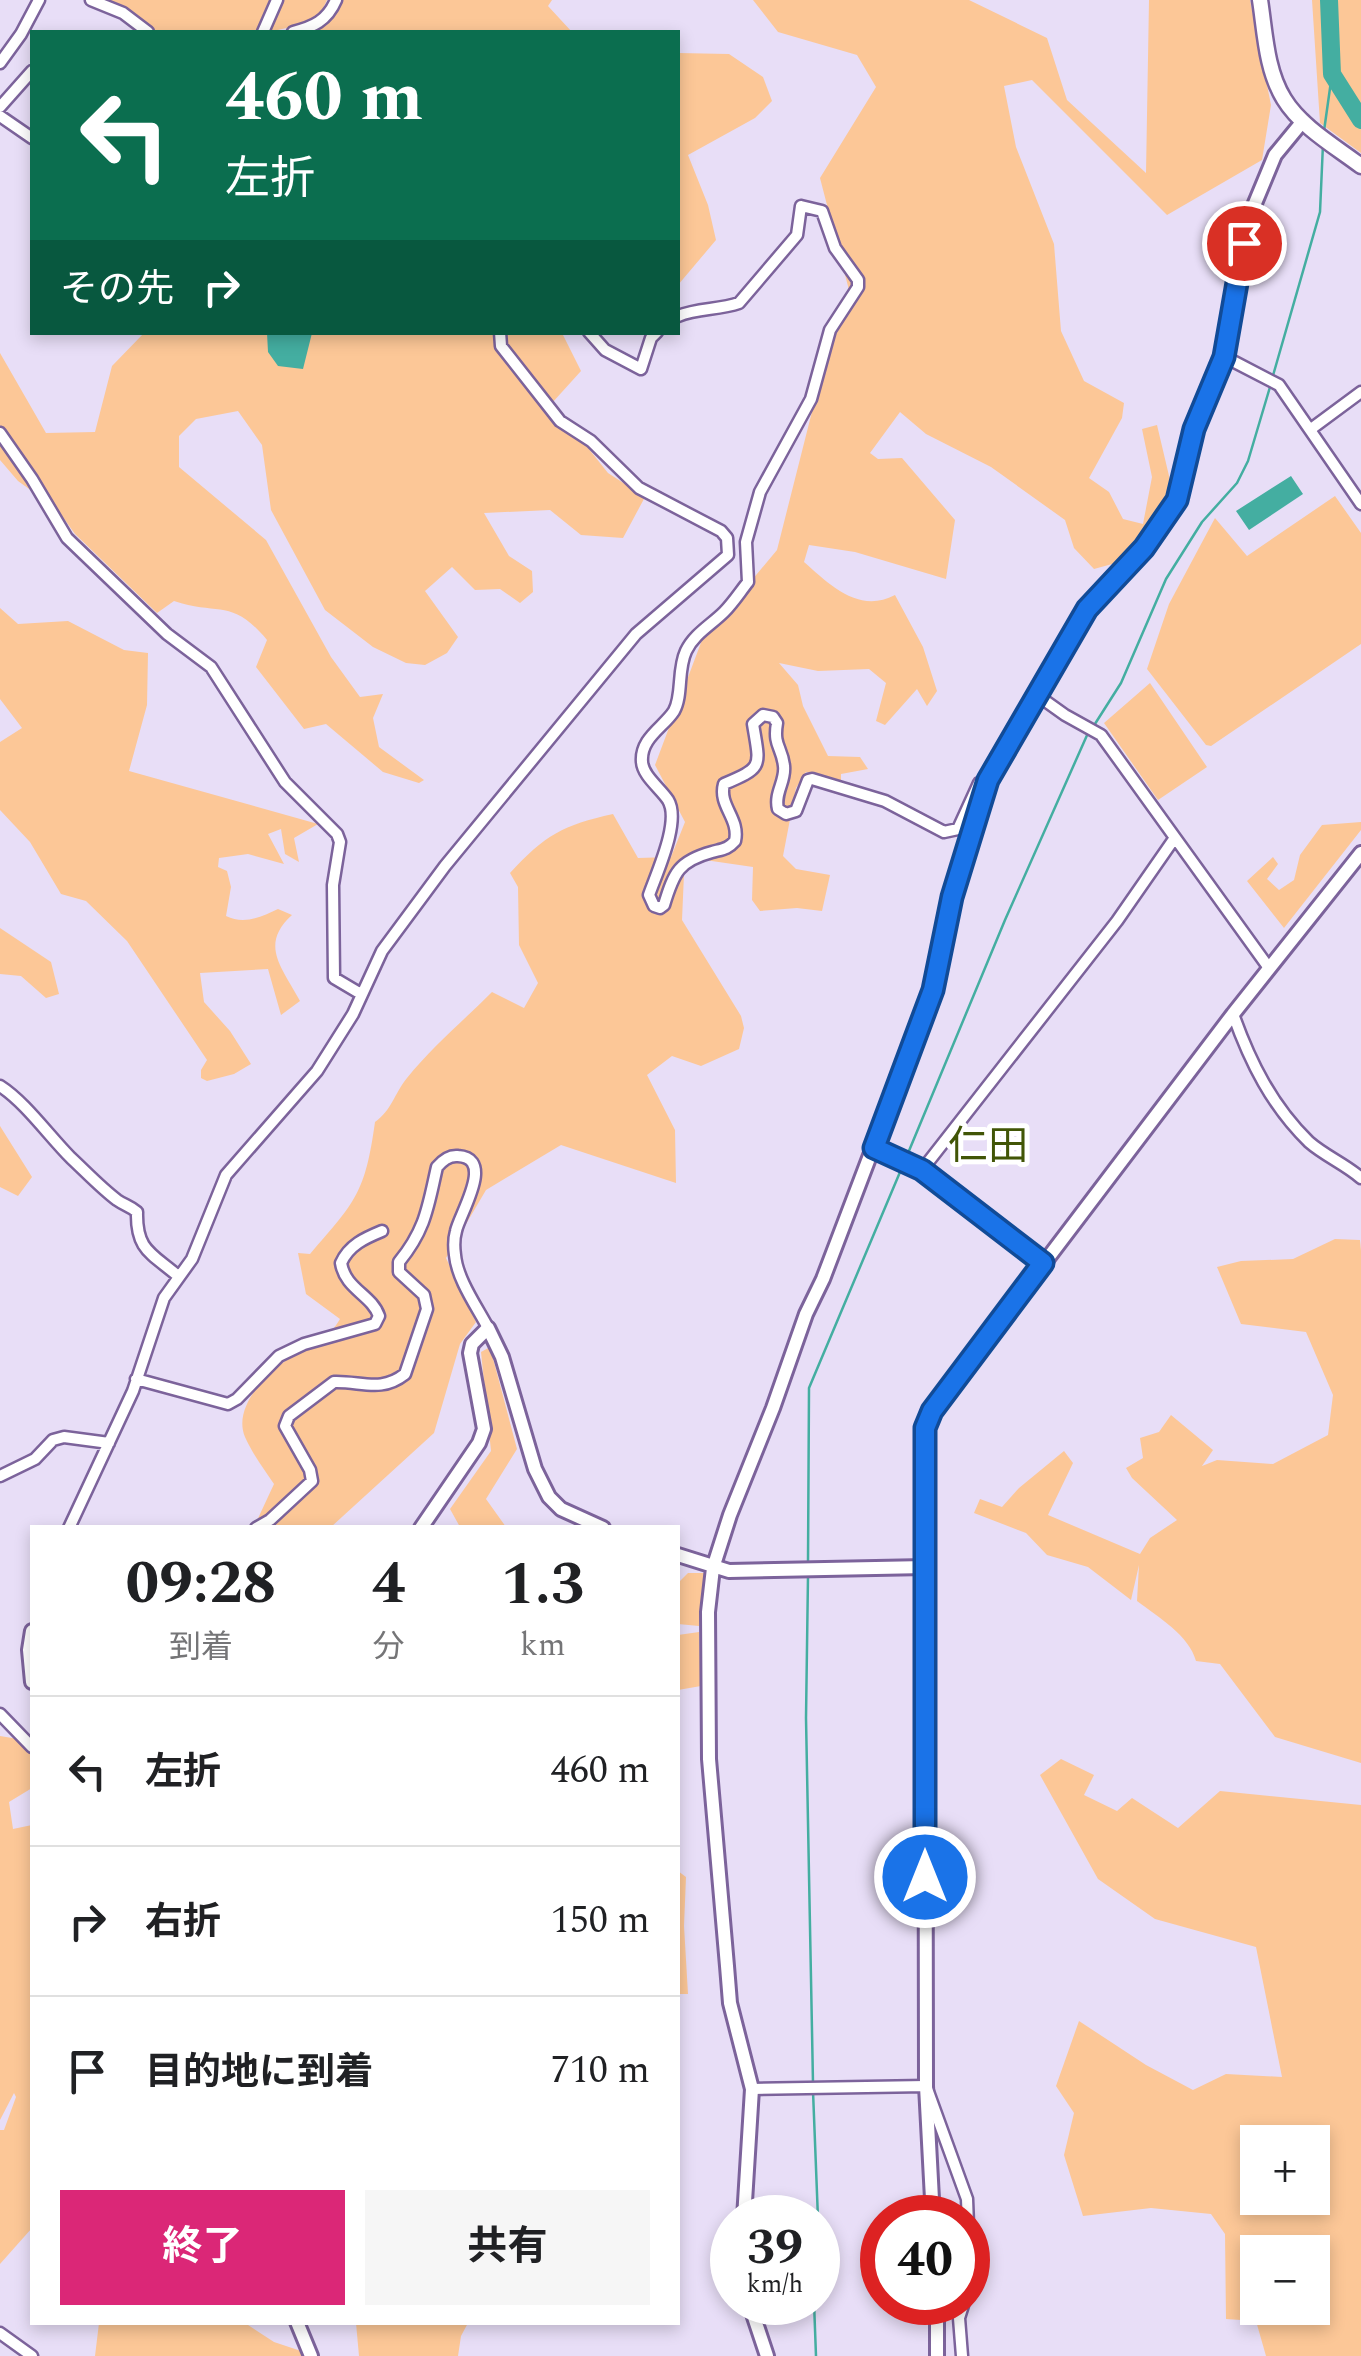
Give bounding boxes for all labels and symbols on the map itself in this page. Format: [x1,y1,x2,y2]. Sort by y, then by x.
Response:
pin [1202,201,1287,286]
district label: 仁田 [948,1117,1028,1178]
position arrow [873,1825,977,1929]
speed limit sign: 40 [860,2195,990,2325]

